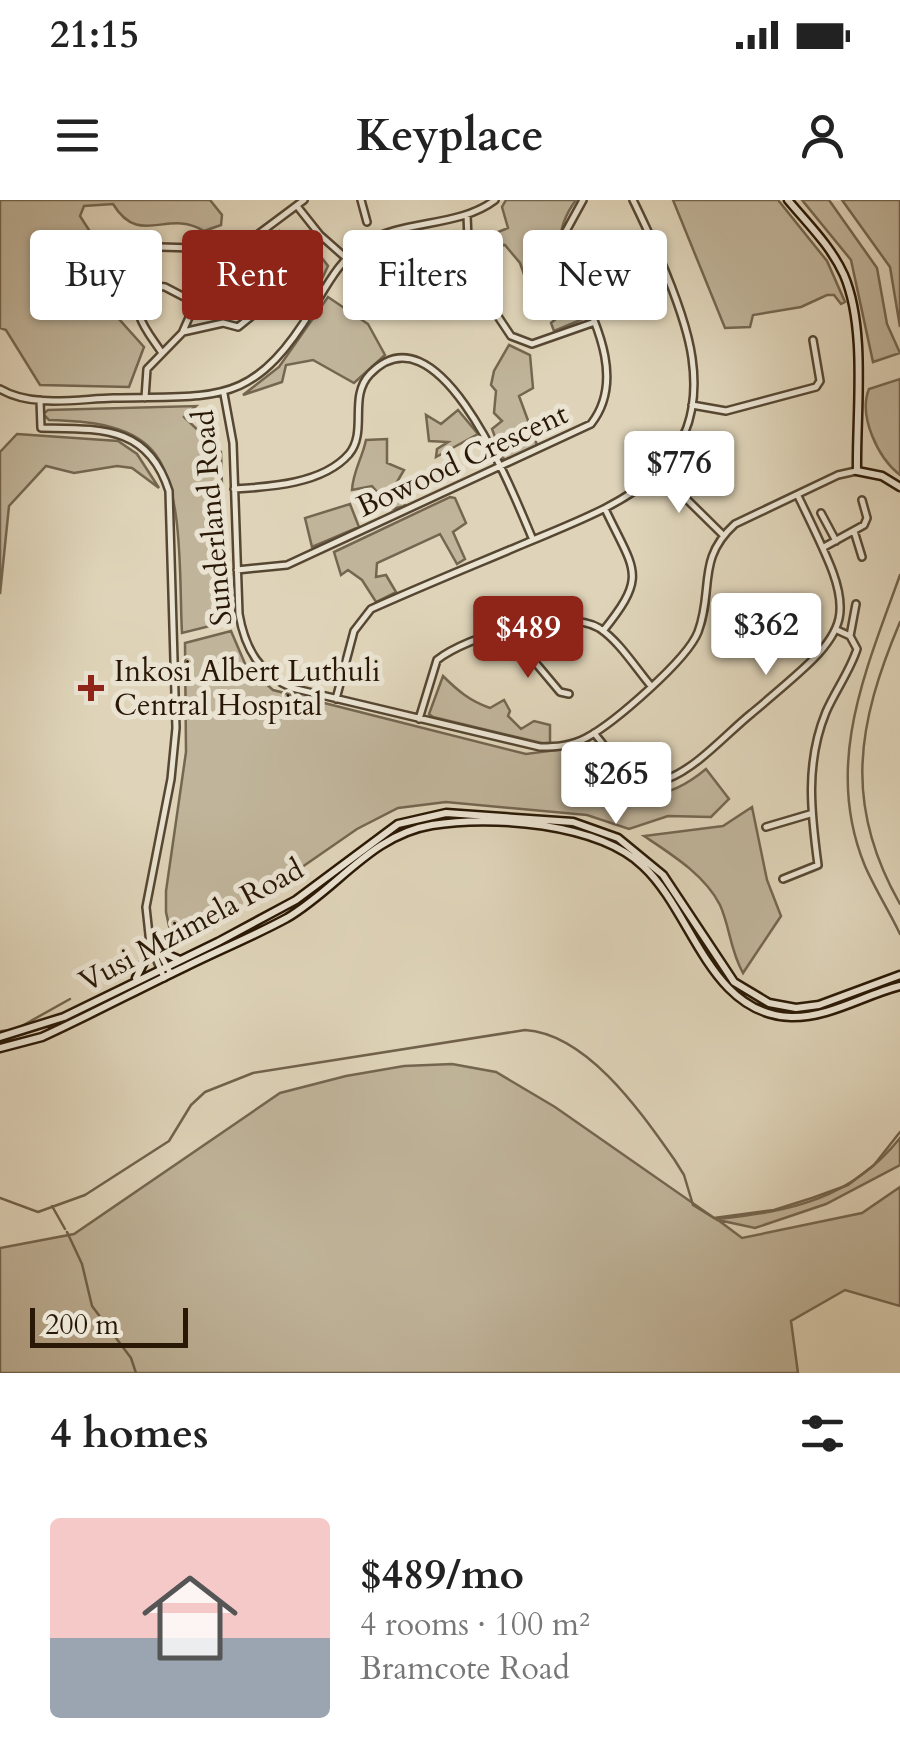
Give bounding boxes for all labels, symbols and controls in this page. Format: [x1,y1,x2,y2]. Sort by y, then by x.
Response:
text: 21:15 [50,9,139,61]
text: Keyplace [356,105,544,166]
icon: menu [50,108,105,163]
icon: person [795,108,850,163]
chip: Buy [30,230,162,320]
chip: Rent [182,230,323,320]
chip: Filters [343,230,503,320]
chip: New [523,230,667,320]
street label: Bowood Crescent [350,393,575,527]
street label: Sunderland Road [183,408,242,628]
pin: $776 [620,431,738,516]
text: $776 [646,441,712,485]
pin: $362 [707,593,825,678]
pin: $489 [469,596,587,681]
text: $362 [733,603,799,647]
text: $489 [495,606,561,650]
place label: Inkosi Albert Luthuli Central Hospital [114,651,380,726]
marker: Inkosi Albert Luthuli Central Hospital [78,675,104,701]
pin: $265 [557,742,675,827]
text: $265 [583,752,649,796]
street label: Vusi Mzimela Road [72,849,311,1002]
scale bar [30,1303,188,1348]
text: 200 m [45,1306,119,1344]
text: 4 homes [50,1405,208,1462]
icon: filters [795,1406,850,1461]
text: $489/mo [360,1546,524,1603]
icon: home [130,1558,250,1678]
text: 4 rooms · 100 m² [360,1603,590,1647]
text: Bramcote Road [360,1647,570,1691]

